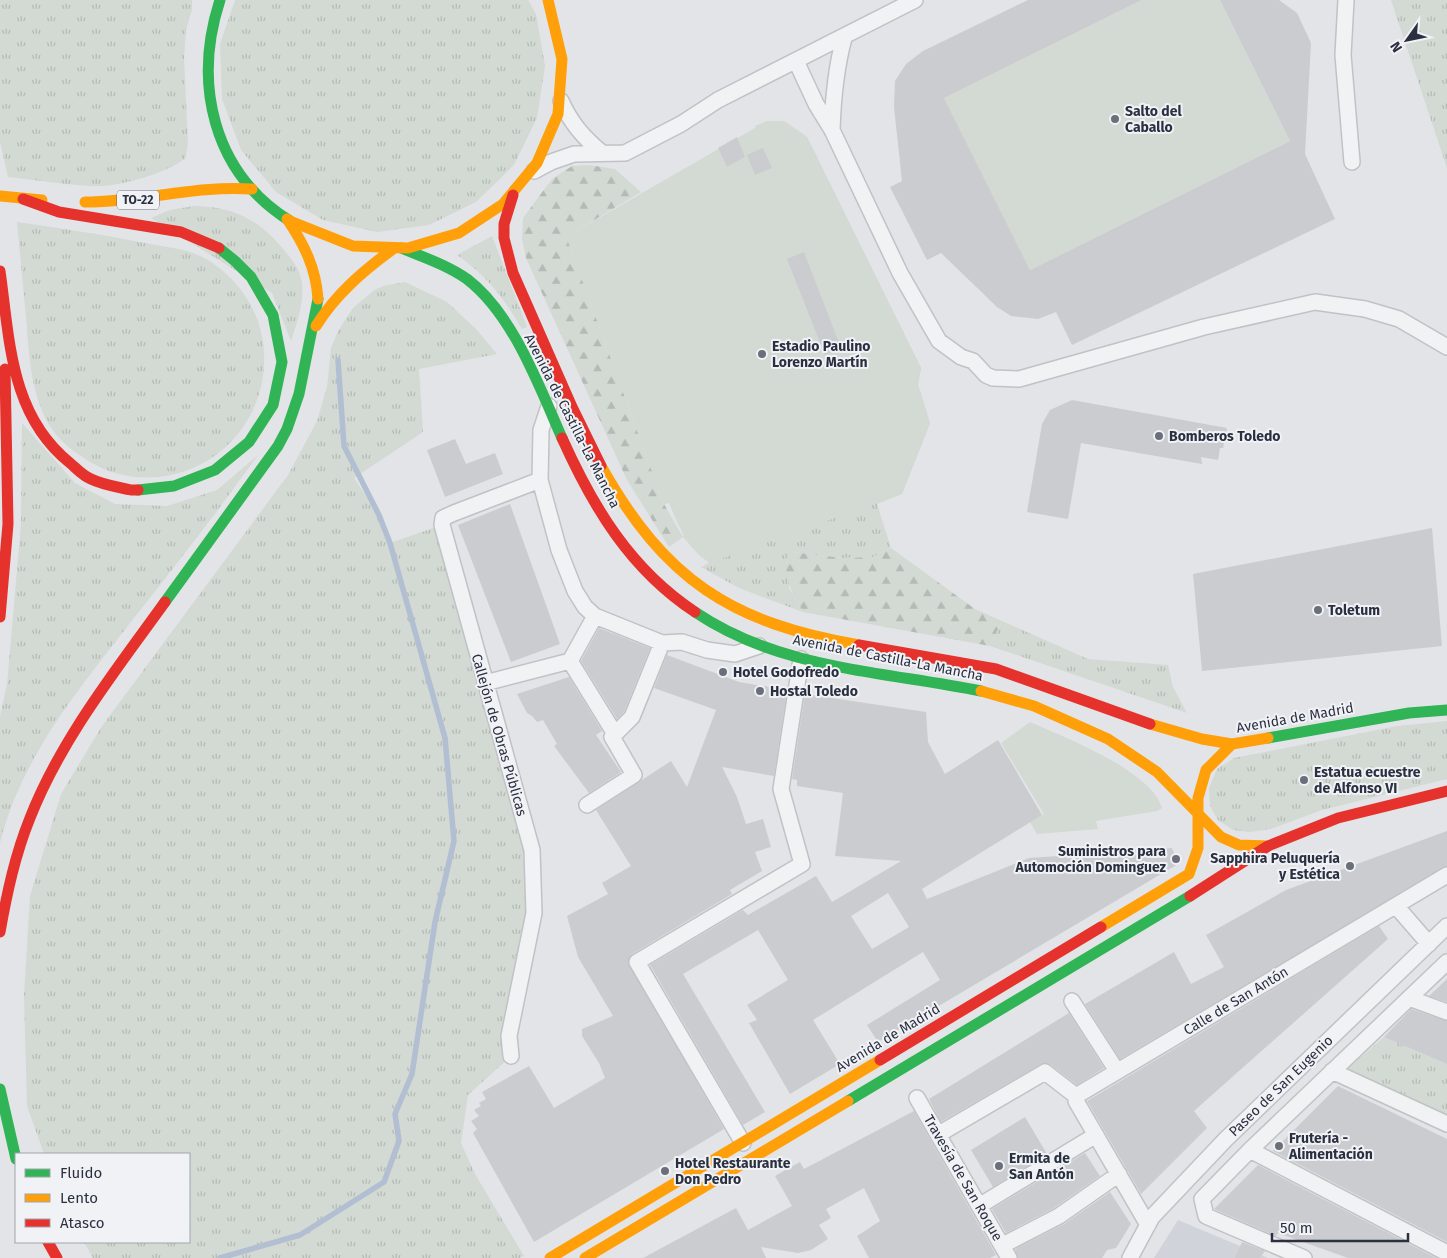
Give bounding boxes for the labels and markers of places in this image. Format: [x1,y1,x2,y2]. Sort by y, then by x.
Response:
place label: Salto del Caballo [1125,103,1182,136]
marker: Salto del Caballo [1109,113,1121,125]
place label: Estadio Paulino Lorenzo Martín [772,338,871,371]
marker: Estadio Paulino Lorenzo Martín [756,348,768,360]
place label: Bomberos Toledo [1169,428,1281,445]
marker: Bomberos Toledo [1153,430,1165,442]
place label: Toletum [1328,602,1380,619]
marker: Toletum [1312,604,1324,616]
place label: Hotel Godofredo [733,664,839,681]
marker: Hotel Godofredo [717,666,729,678]
place label: Hostal Toledo [770,683,858,700]
marker: Hostal Toledo [754,685,766,697]
place label: Estatua ecuestre de Alfonso VI [1314,764,1421,797]
marker: Estatua ecuestre de Alfonso VI [1298,774,1310,786]
place label: Suministros para Automoción Dominguez [1014,843,1167,876]
place label: Sapphira Peluquería y Estética [1210,850,1340,883]
marker: Suministros para Automoción Dominguez [1170,853,1182,865]
marker: Sapphira Peluquería y Estética [1344,860,1356,872]
place label: Frutería - Alimentación [1288,1130,1373,1163]
marker: Frutería - Alimentación [1273,1140,1285,1152]
place label: Ermita de San Antón [1009,1150,1074,1183]
place label: Hotel Restaurante Don Pedro [675,1155,791,1188]
marker: Ermita de San Antón [993,1160,1005,1172]
marker: Hotel Restaurante Don Pedro [659,1165,671,1177]

